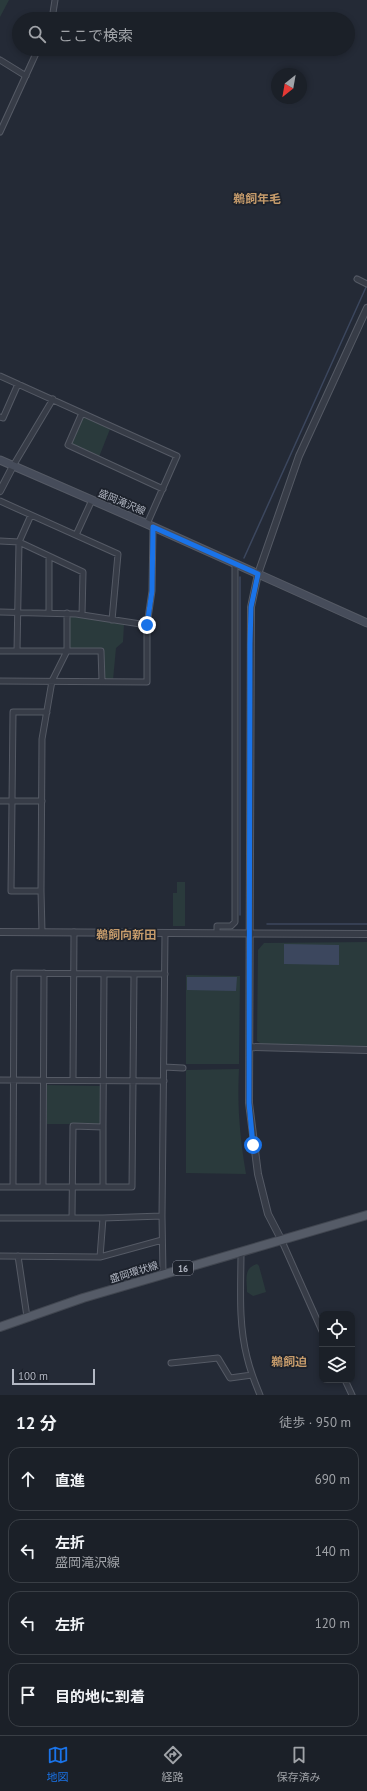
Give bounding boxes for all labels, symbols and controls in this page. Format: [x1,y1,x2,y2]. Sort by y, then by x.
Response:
search box [12,12,355,56]
icon: search [26,23,48,45]
text: ここで検索 [58,26,133,45]
north arrow [271,68,307,104]
district label: 鵜飼年毛 [233,191,281,206]
street label: 盛岡滝沢線 [96,486,148,518]
route end [138,616,156,634]
district label: 鵜飼向新田 [96,927,156,942]
route start [244,1136,262,1154]
street label: 盛岡環状線 [108,1258,160,1286]
road number: 16 [173,1261,193,1275]
map controls [319,1311,355,1383]
button: locate [319,1311,355,1347]
button: layers [319,1347,355,1383]
district label: 鵜飼迫 [271,1354,307,1369]
scale bar [12,1367,95,1386]
text: 100 m [18,1369,48,1383]
text: 12 分 [16,1412,57,1434]
text: 徒歩 · 950 m [279,1414,351,1431]
icon: ahead [17,1468,39,1490]
text: 直進 [55,1471,85,1490]
text: 690 m [315,1471,350,1488]
text: 左折 [55,1533,85,1552]
icon: left [17,1540,39,1562]
text: 140 m [315,1543,350,1560]
text: 盛岡滝沢線 [55,1554,120,1571]
icon: left [17,1612,39,1634]
text: 左折 [55,1615,85,1634]
text: 120 m [315,1615,350,1632]
icon: arrive [17,1684,39,1706]
text: 目的地に到着 [55,1687,145,1706]
tab: 地図 [47,1744,69,1784]
tab: 経路 [162,1744,184,1784]
tab: 保存済み [277,1744,321,1784]

